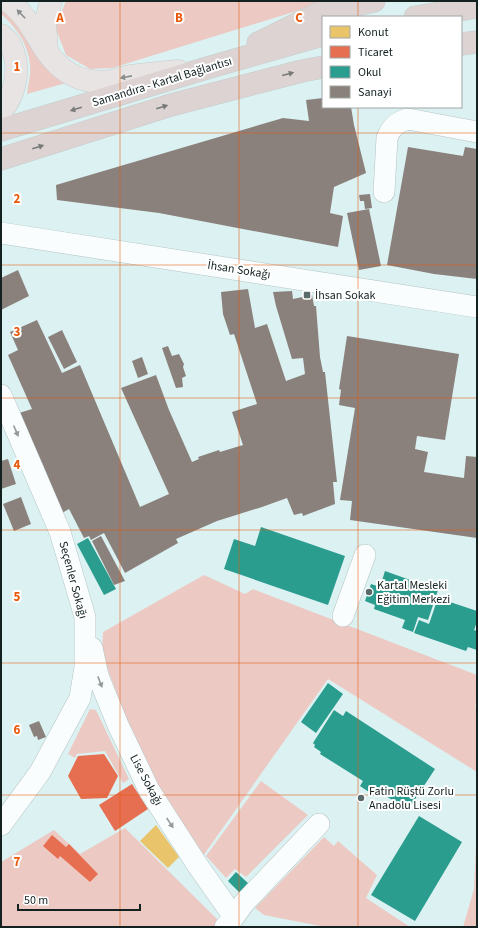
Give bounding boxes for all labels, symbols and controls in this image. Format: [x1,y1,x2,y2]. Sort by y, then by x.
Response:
one-way arrow [16,9,26,18]
text: A [55,9,64,27]
text: B [175,9,183,27]
text: C [295,9,303,27]
legend [322,16,462,108]
text: Konut [358,24,389,41]
text: Ticaret [358,44,393,61]
street label: Samandıra - Kartal Bağlantısı [90,53,234,111]
text: 1 [14,58,21,76]
text: Okul [358,64,381,81]
one-way arrow [281,71,294,77]
one-way arrow [120,74,132,80]
text: Sanayi [358,84,392,101]
one-way arrow [156,104,168,110]
one-way arrow [69,106,81,112]
one-way arrow [32,144,44,150]
text: 2 [14,190,21,208]
street label: İhsan Sokağı [206,257,272,283]
place label: İhsan Sokak [315,287,376,304]
marker: İhsan Sokak [302,290,312,300]
text: 3 [14,323,21,341]
one-way arrow [14,425,20,437]
text: 4 [14,456,21,474]
street label: Seçenler Sokağı [55,539,91,621]
place label: Kartal Mesleki Eğitim Merkezi [377,577,450,608]
marker: Kartal Mesleki Eğitim Merkezi [364,587,374,597]
text: 5 [14,588,21,606]
one-way arrow [98,676,104,688]
text: 6 [14,721,21,739]
street label: Lise Sokağı [125,751,167,809]
place label: Fatin Rüştü Zorlu Anadolu Lisesi [369,783,454,814]
marker: Fatin Rüştü Zorlu Anadolu Lisesi [356,793,366,803]
one-way arrow [166,818,174,828]
text: 7 [14,853,21,871]
scale bar [18,886,140,912]
text: 50 m [24,892,48,909]

